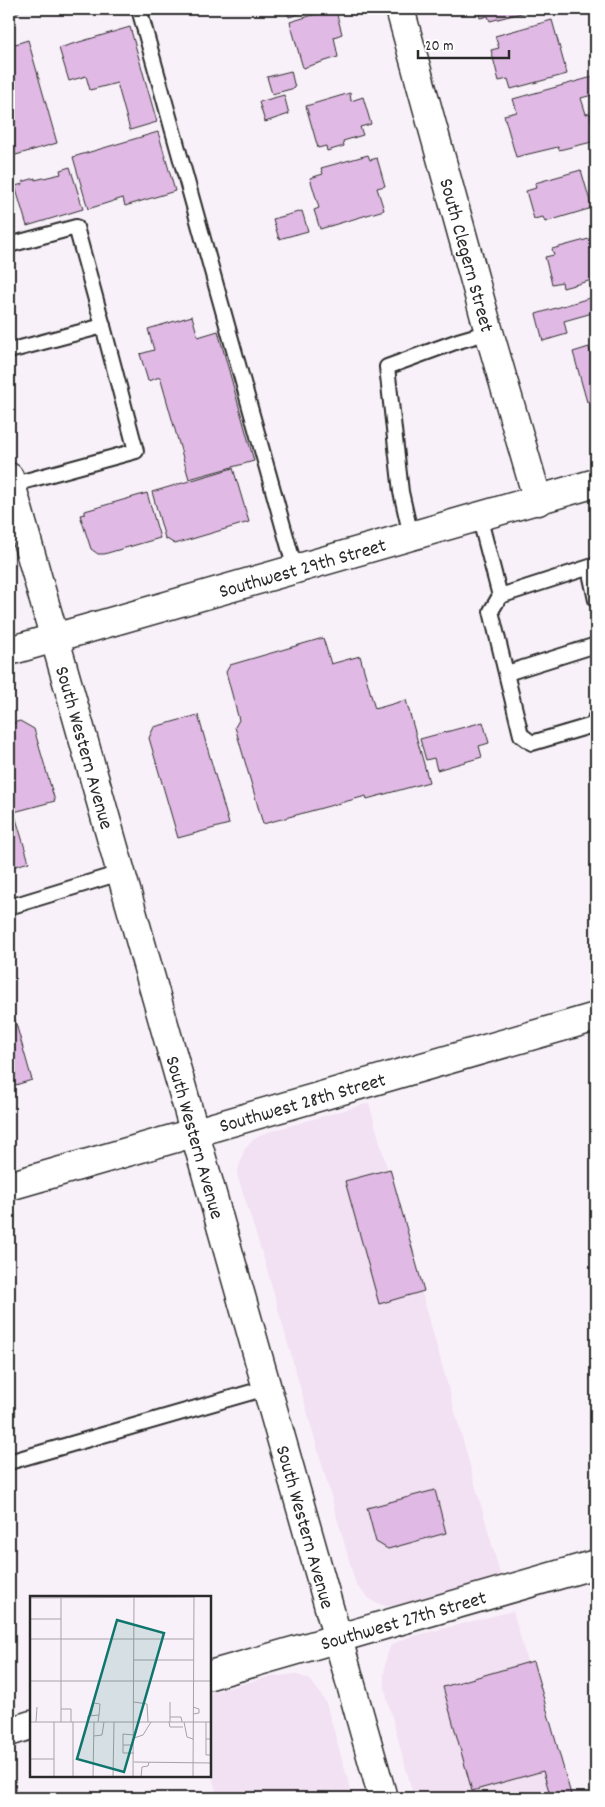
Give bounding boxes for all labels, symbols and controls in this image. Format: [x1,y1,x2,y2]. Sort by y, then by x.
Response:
scale bar [418,28,509,60]
text: 20 m [425,36,453,58]
street label: South Clegern Street [430,176,499,336]
street label: Southwest 29th Street [216,533,390,607]
street label: South Western Avenue [46,663,119,833]
street label: South Western Avenue [157,1053,229,1223]
street label: Southwest 28th Street [217,1067,389,1142]
street label: South Western Avenue [267,1443,340,1613]
street label: Southwest 27th Street [318,1585,490,1659]
inset map [30,1596,211,1777]

